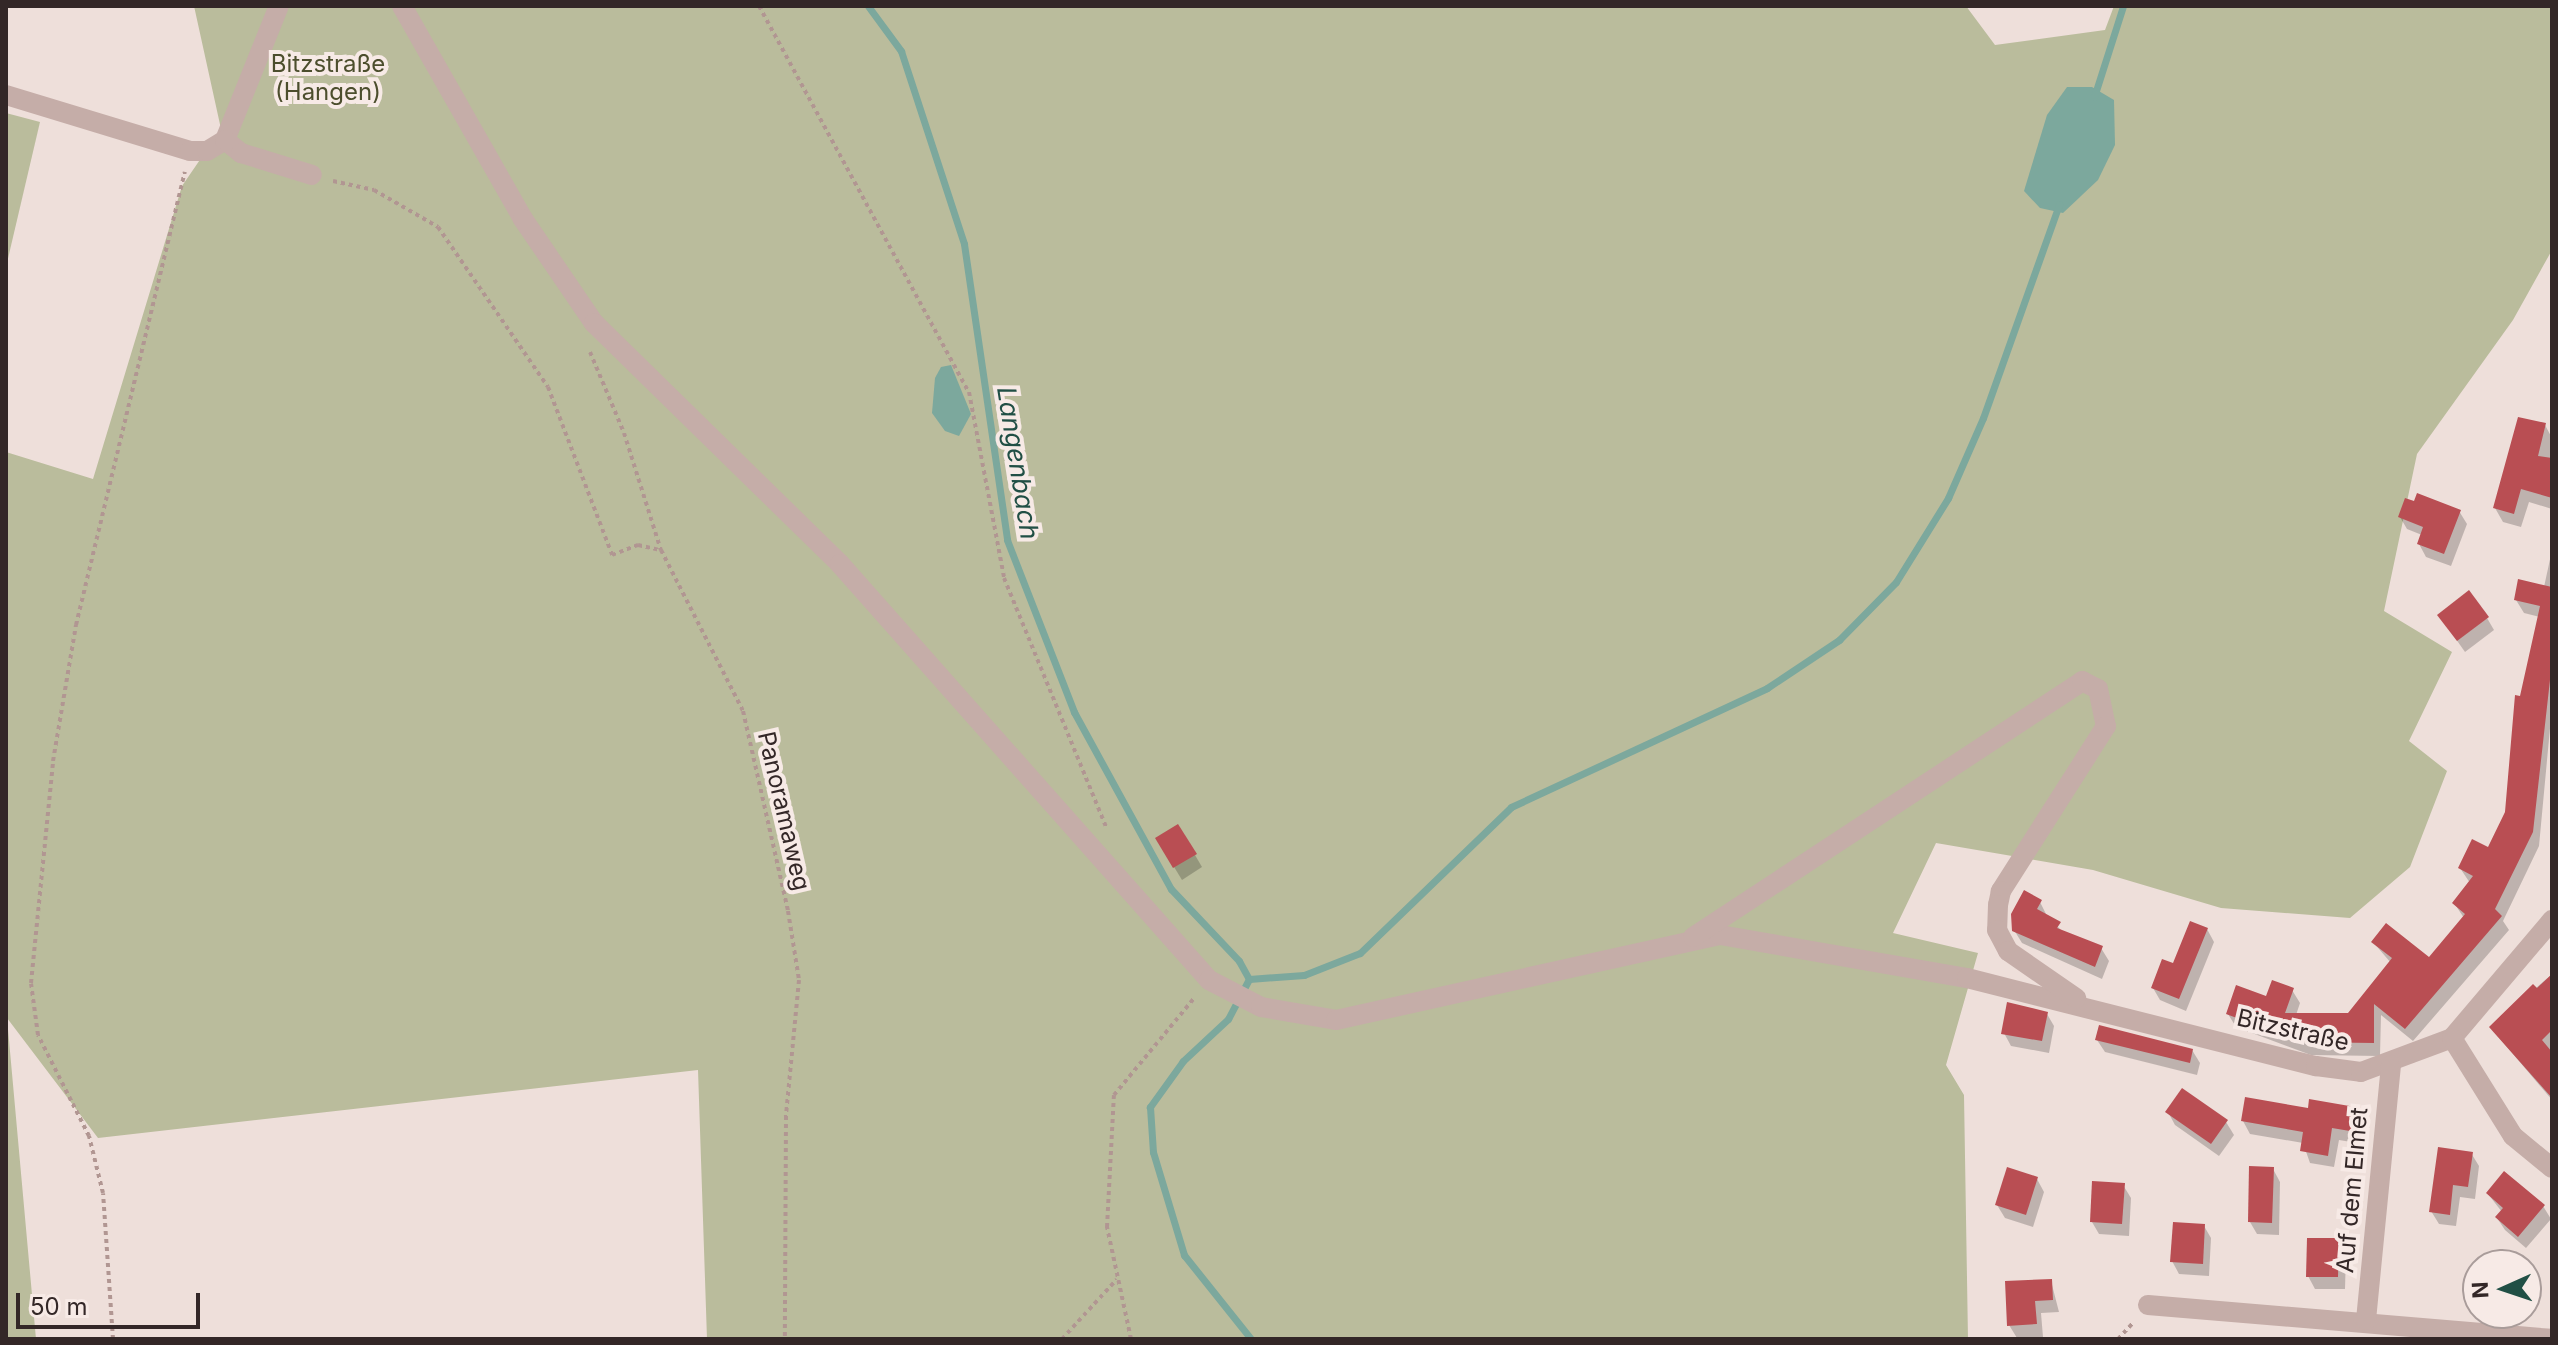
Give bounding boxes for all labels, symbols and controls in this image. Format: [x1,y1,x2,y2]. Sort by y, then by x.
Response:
park label: Bitzstraße (Hangen) [271,50,385,106]
water label: Langenbach [991,384,1045,542]
street label: Panoramaweg [752,729,816,893]
street label: Bitzstraße [2234,1003,2352,1057]
street label: Auf dem Elmet [2330,1106,2374,1274]
north arrow [2462,1249,2542,1329]
scale bar [20,1277,204,1327]
text: N [2467,1281,2493,1299]
text: 50 m [30,1292,88,1321]

